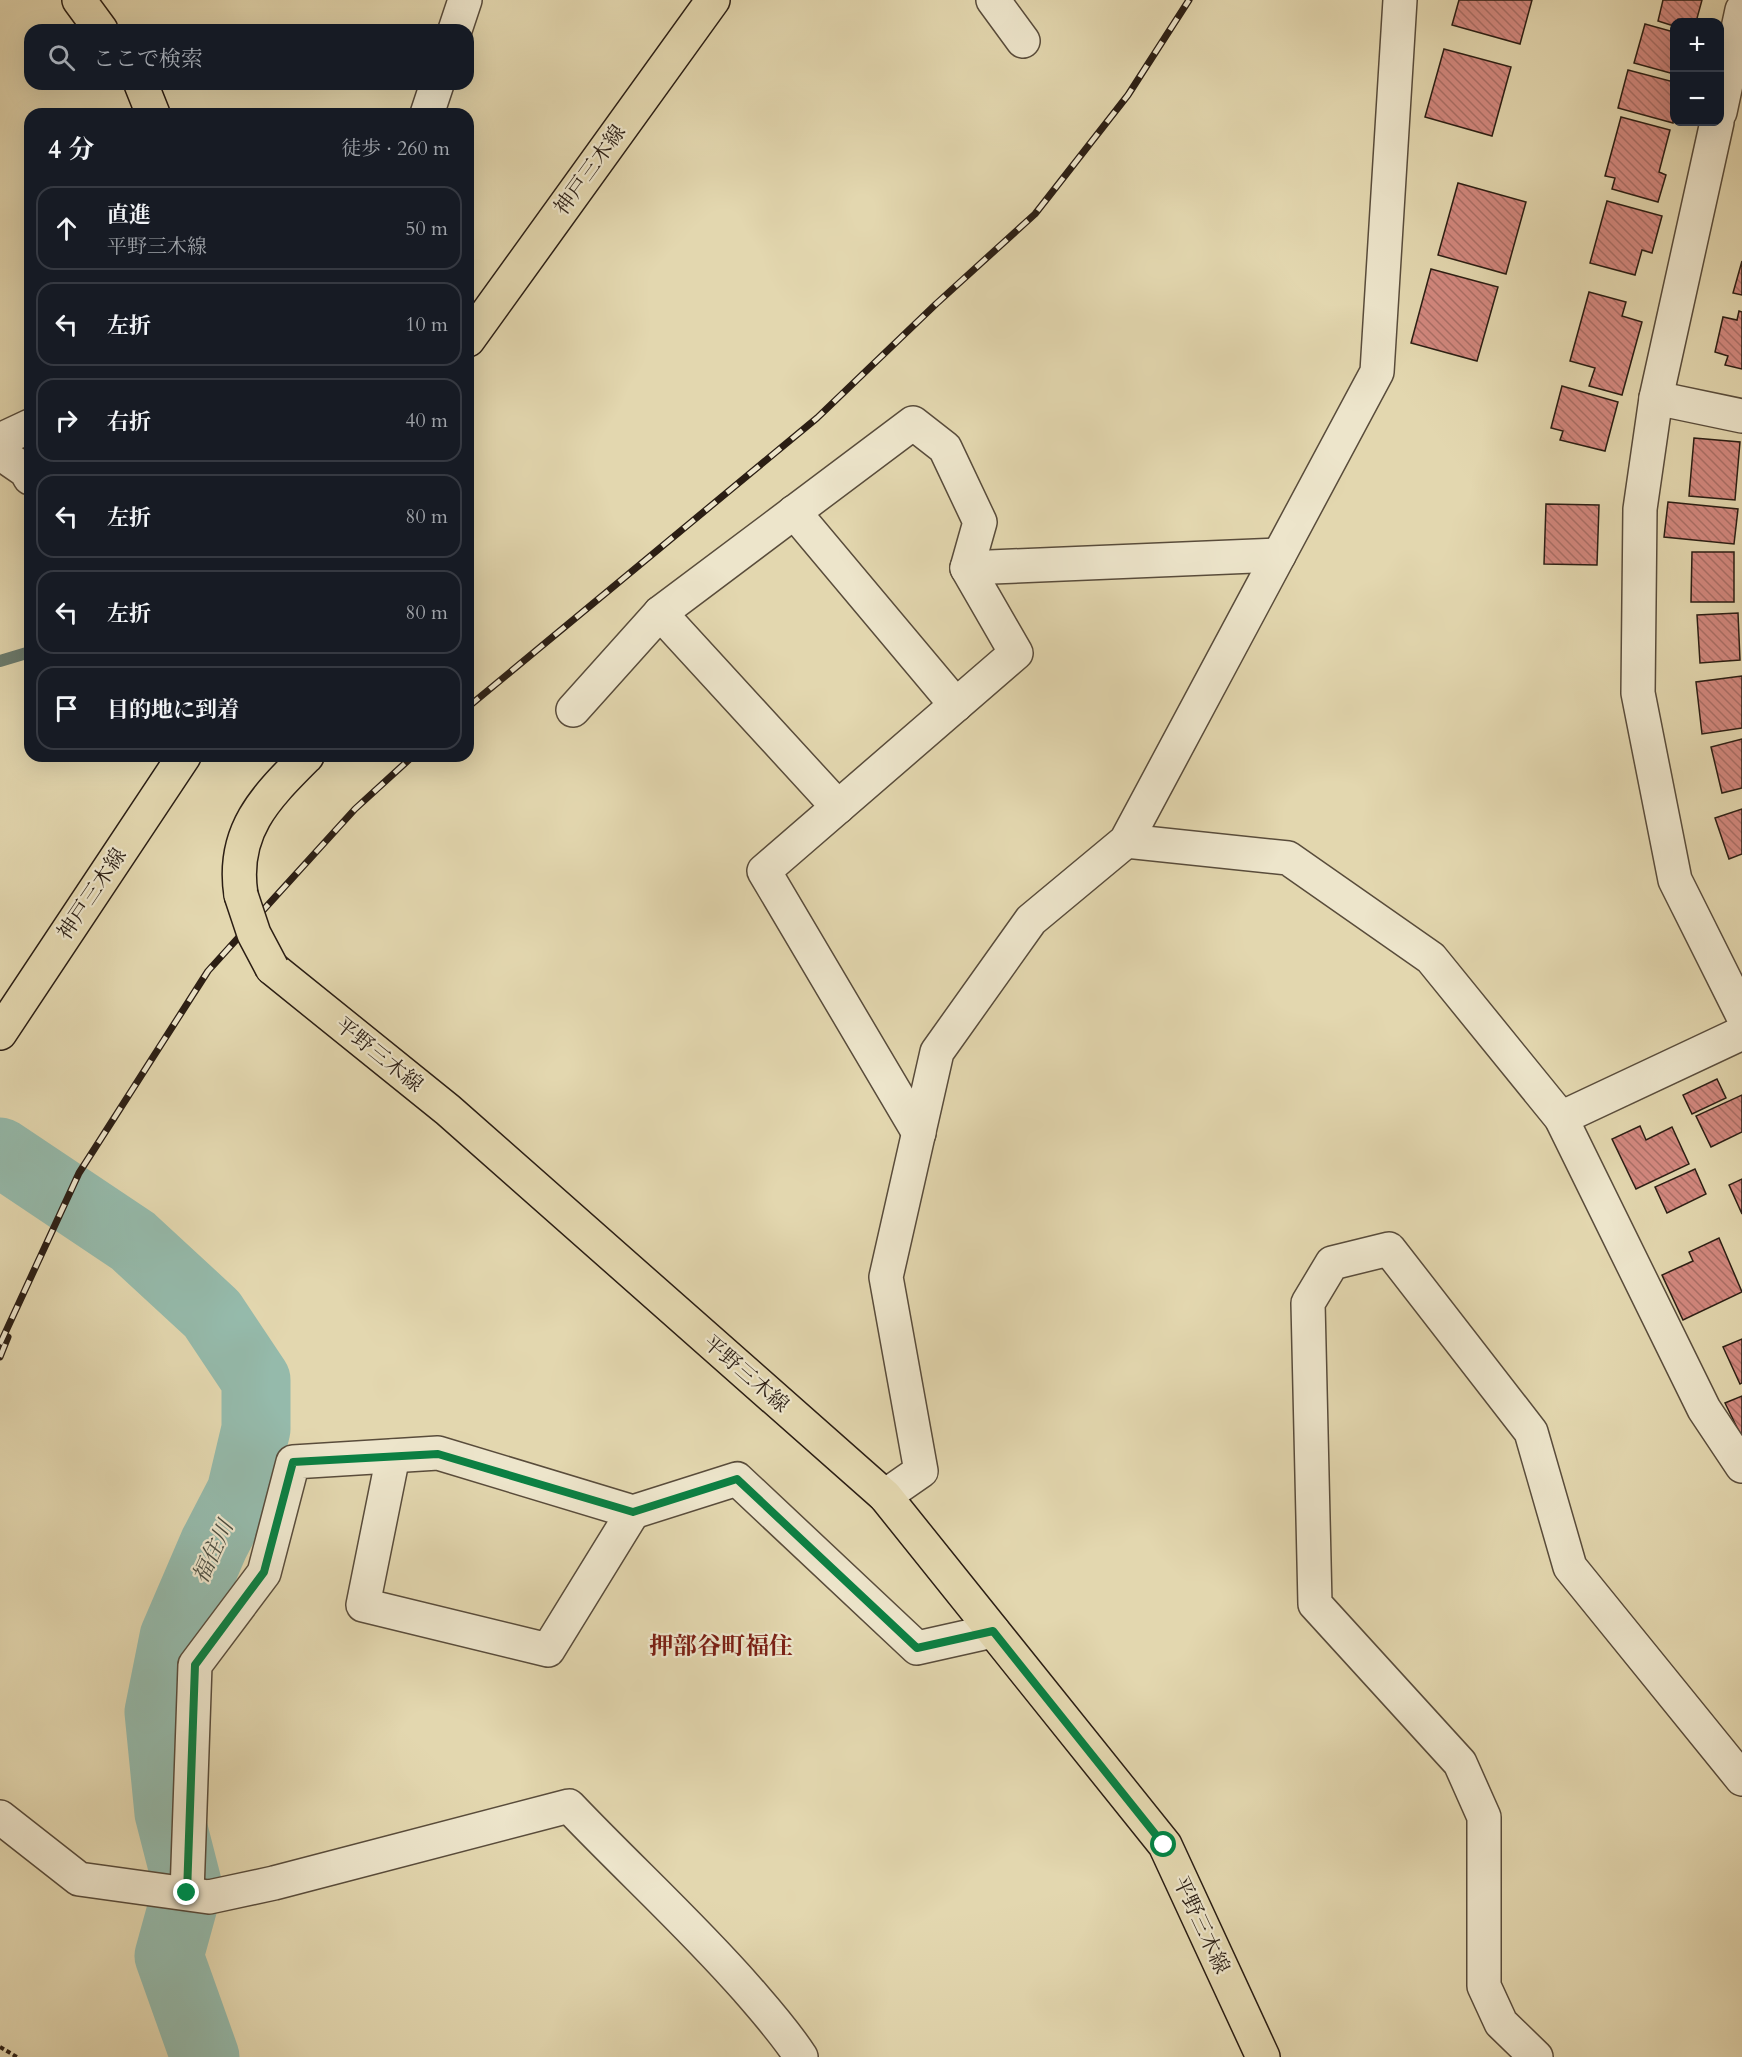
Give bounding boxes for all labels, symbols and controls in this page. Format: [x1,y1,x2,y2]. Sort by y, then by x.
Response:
map controls [1670,18,1724,126]
button: + [1670,18,1724,72]
search box [24,24,474,90]
icon: search [45,41,78,74]
text: ここで検索 [93,44,203,74]
button: − [1670,72,1724,126]
street label: 神戸三木線 [547,119,633,221]
text: 4 分 [48,132,94,167]
text: 徒歩 · 260 m [341,135,450,162]
text: 直進 [107,200,151,230]
icon: ahead [50,212,83,245]
text: 50 m [405,215,448,242]
text: 平野三木線 [107,233,207,260]
icon: left [50,308,83,341]
text: 左折 [107,311,151,341]
text: 10 m [405,311,448,338]
icon: right [50,404,83,437]
text: 右折 [107,407,151,437]
text: 40 m [405,407,448,434]
icon: left [50,500,83,533]
text: 左折 [107,503,151,533]
text: 80 m [405,503,448,530]
icon: left [50,596,83,629]
text: 左折 [107,599,151,629]
text: 80 m [405,599,448,626]
icon: arrive [50,692,83,725]
text: 目的地に到着 [107,695,239,725]
street label: 神戸三木線 [51,842,133,946]
street label: 平野三木線 [329,1011,429,1099]
street label: 平野三木線 [697,1329,795,1419]
water label: 福住川 [185,1514,241,1588]
district label: 押部谷町福住 [649,1630,793,1663]
route start [1150,1831,1176,1857]
street label: 平野三木線 [1166,1871,1236,1979]
route end [173,1879,199,1905]

